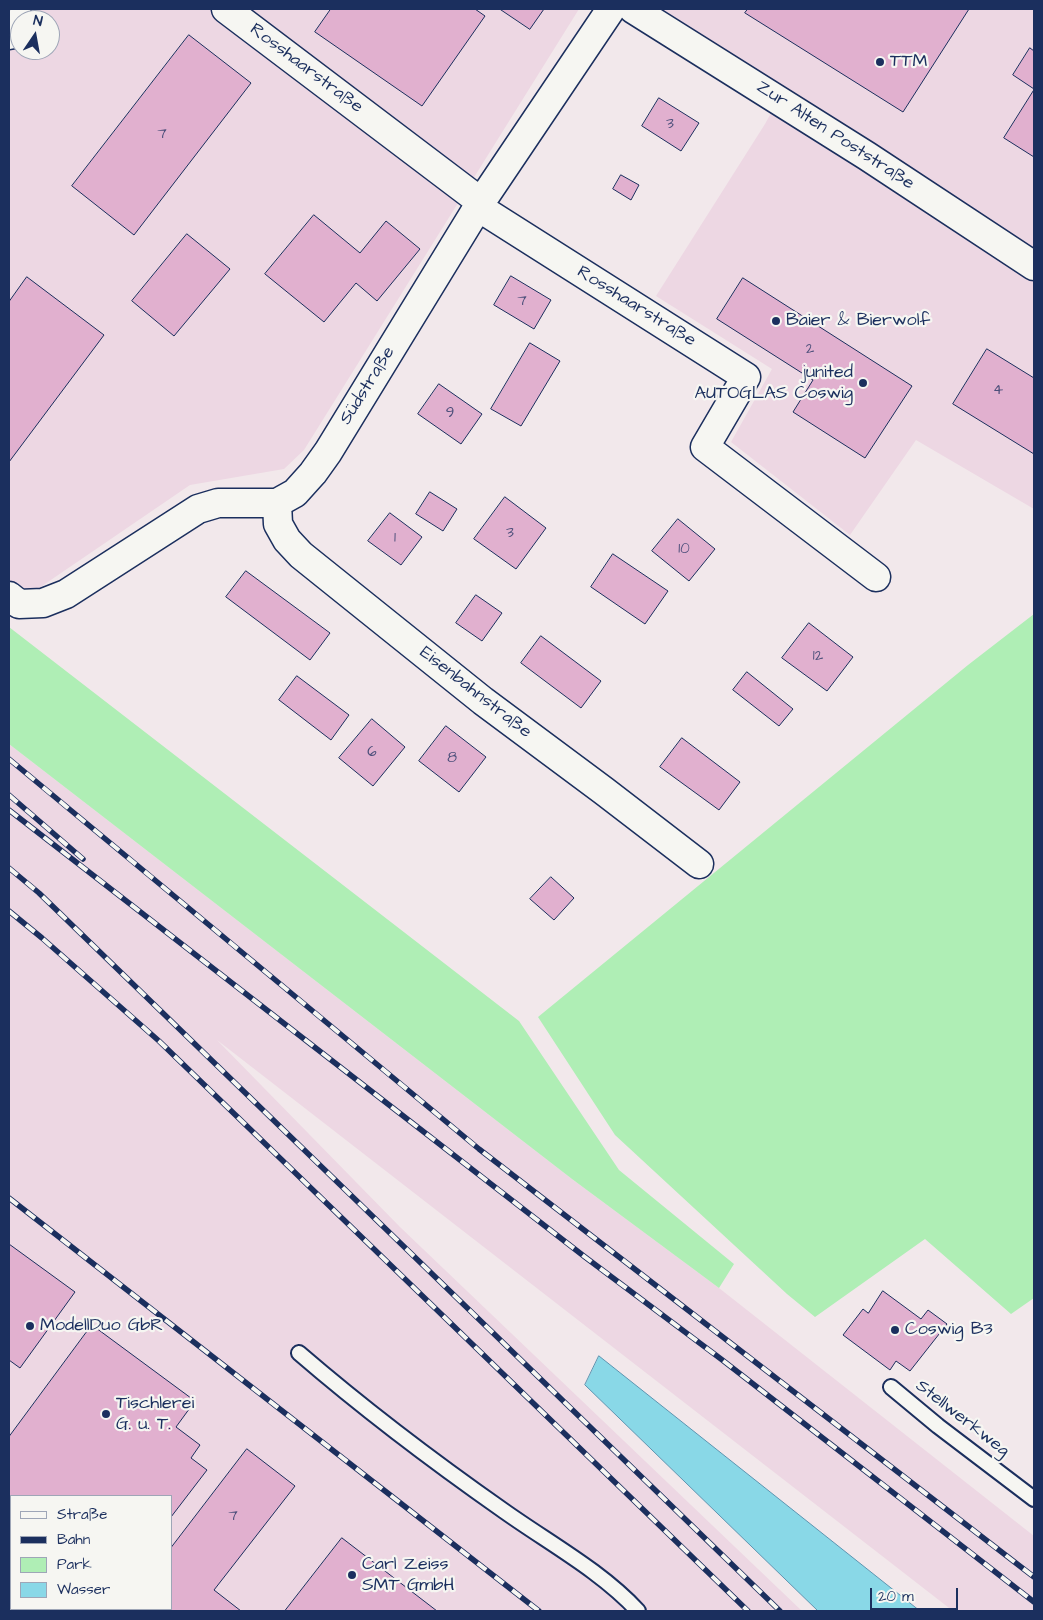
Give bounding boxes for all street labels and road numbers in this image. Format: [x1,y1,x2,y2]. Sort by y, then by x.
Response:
street label: Rosshaarstraße [245,19,367,119]
street label: Zur Alten Poststraße [752,77,918,195]
street label: Rosshaarstraße [573,262,699,352]
street label: Südstraße [336,343,400,429]
street label: Eisenbahnstraße [415,643,535,743]
street label: Stellwerkweg [911,1376,1013,1462]

